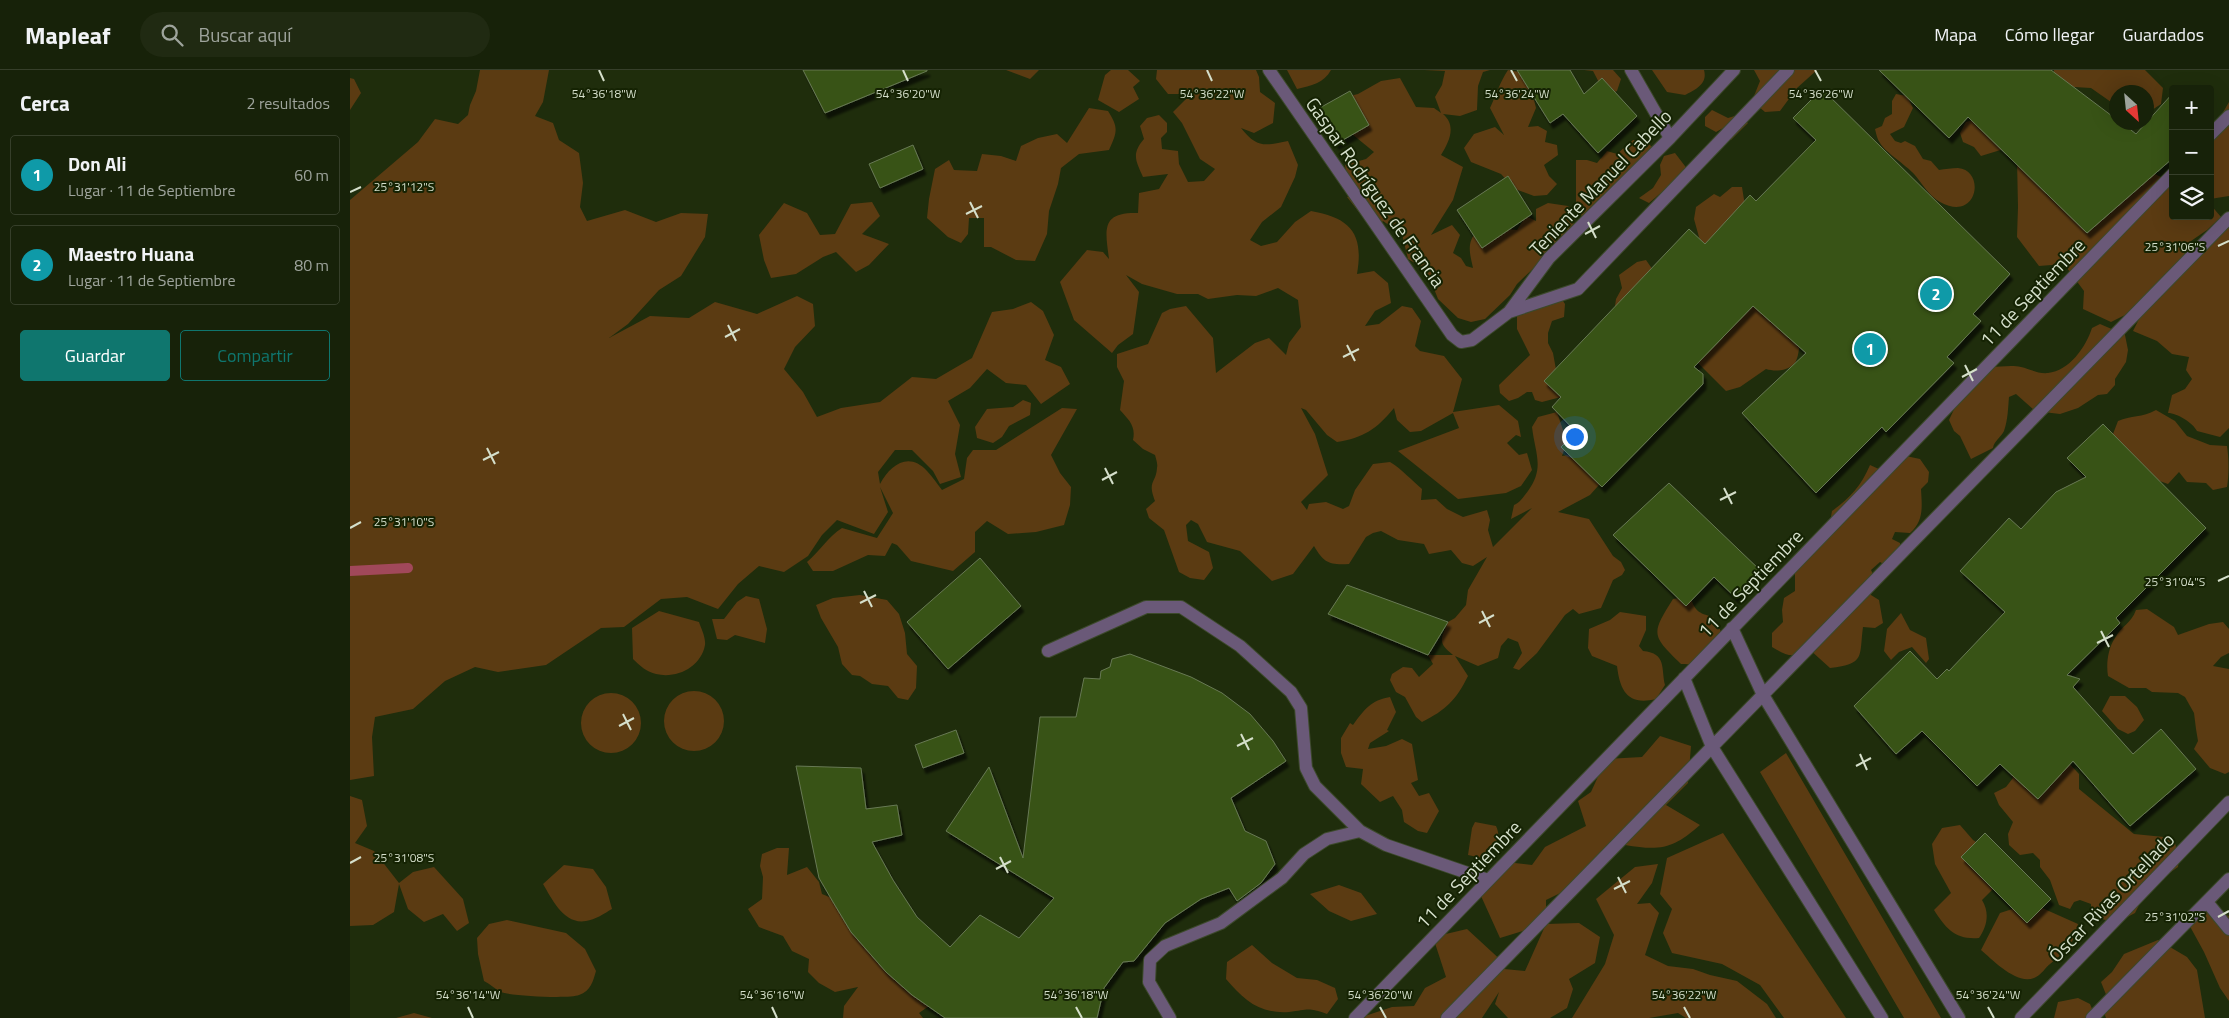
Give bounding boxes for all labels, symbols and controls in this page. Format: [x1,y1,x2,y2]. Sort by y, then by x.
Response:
search box [140,12,490,57]
text: Mapleaf [25,17,110,53]
text: Buscar aquí [198,20,291,49]
icon: search [158,21,186,49]
text: Mapa [1934,21,1977,48]
text: Cómo llegar [2005,21,2094,48]
text: Guardados [2122,21,2204,48]
text: 54°36'18"W [572,84,637,103]
text: 54°36'20"W [876,84,941,103]
text: 54°36'22"W [1180,84,1245,103]
text: 54°36'24"W [1485,84,1550,103]
text: 54°36'26"W [1789,84,1854,103]
north arrow [2109,85,2154,130]
map controls [2169,85,2214,220]
button: + [2169,85,2214,130]
text: Cerca [20,87,70,119]
text: 2 resultados [246,91,330,115]
street label: Gaspar Rodríguez de Francia [1299,91,1453,294]
street label: Teniente Manuel Cabello [1522,102,1678,262]
button: − [2169,130,2214,175]
text: Don Ali [68,149,126,178]
text: 1 [33,163,41,187]
text: 60 m [294,163,329,187]
button: layers [2169,175,2214,220]
text: 25°31'12"S [374,177,434,196]
text: Lugar · 11 de Septiembre [68,178,235,202]
street label: 11 de Septiembre [1972,231,2092,353]
text: 25°31'06"S [2145,237,2205,256]
text: Maestro Huana [68,239,194,268]
text: 2 [33,253,41,277]
text: 80 m [294,253,329,277]
text: Lugar · 11 de Septiembre [68,268,235,292]
pin: 2 [1920,275,1952,313]
button: Guardar [20,330,170,381]
button: Compartir [180,330,330,381]
pin: 1 [1854,330,1886,368]
your location [1562,424,1588,450]
text: 25°31'10"S [374,512,434,531]
street label: 11 de Septiembre [1690,522,1810,644]
text: 25°31'04"S [2145,572,2205,591]
street label: 11 de Septiembre [1408,813,1528,935]
street label: Óscar Rivas Ortellado [2041,825,2181,969]
text: 25°31'08"S [374,848,434,867]
text: 25°31'02"S [2145,907,2205,926]
text: 54°36'14"W [436,985,501,1004]
text: 54°36'16"W [740,985,805,1004]
text: 54°36'18"W [1044,985,1109,1004]
text: 54°36'20"W [1348,985,1413,1004]
text: 54°36'22"W [1652,985,1717,1004]
text: 54°36'24"W [1956,985,2021,1004]

